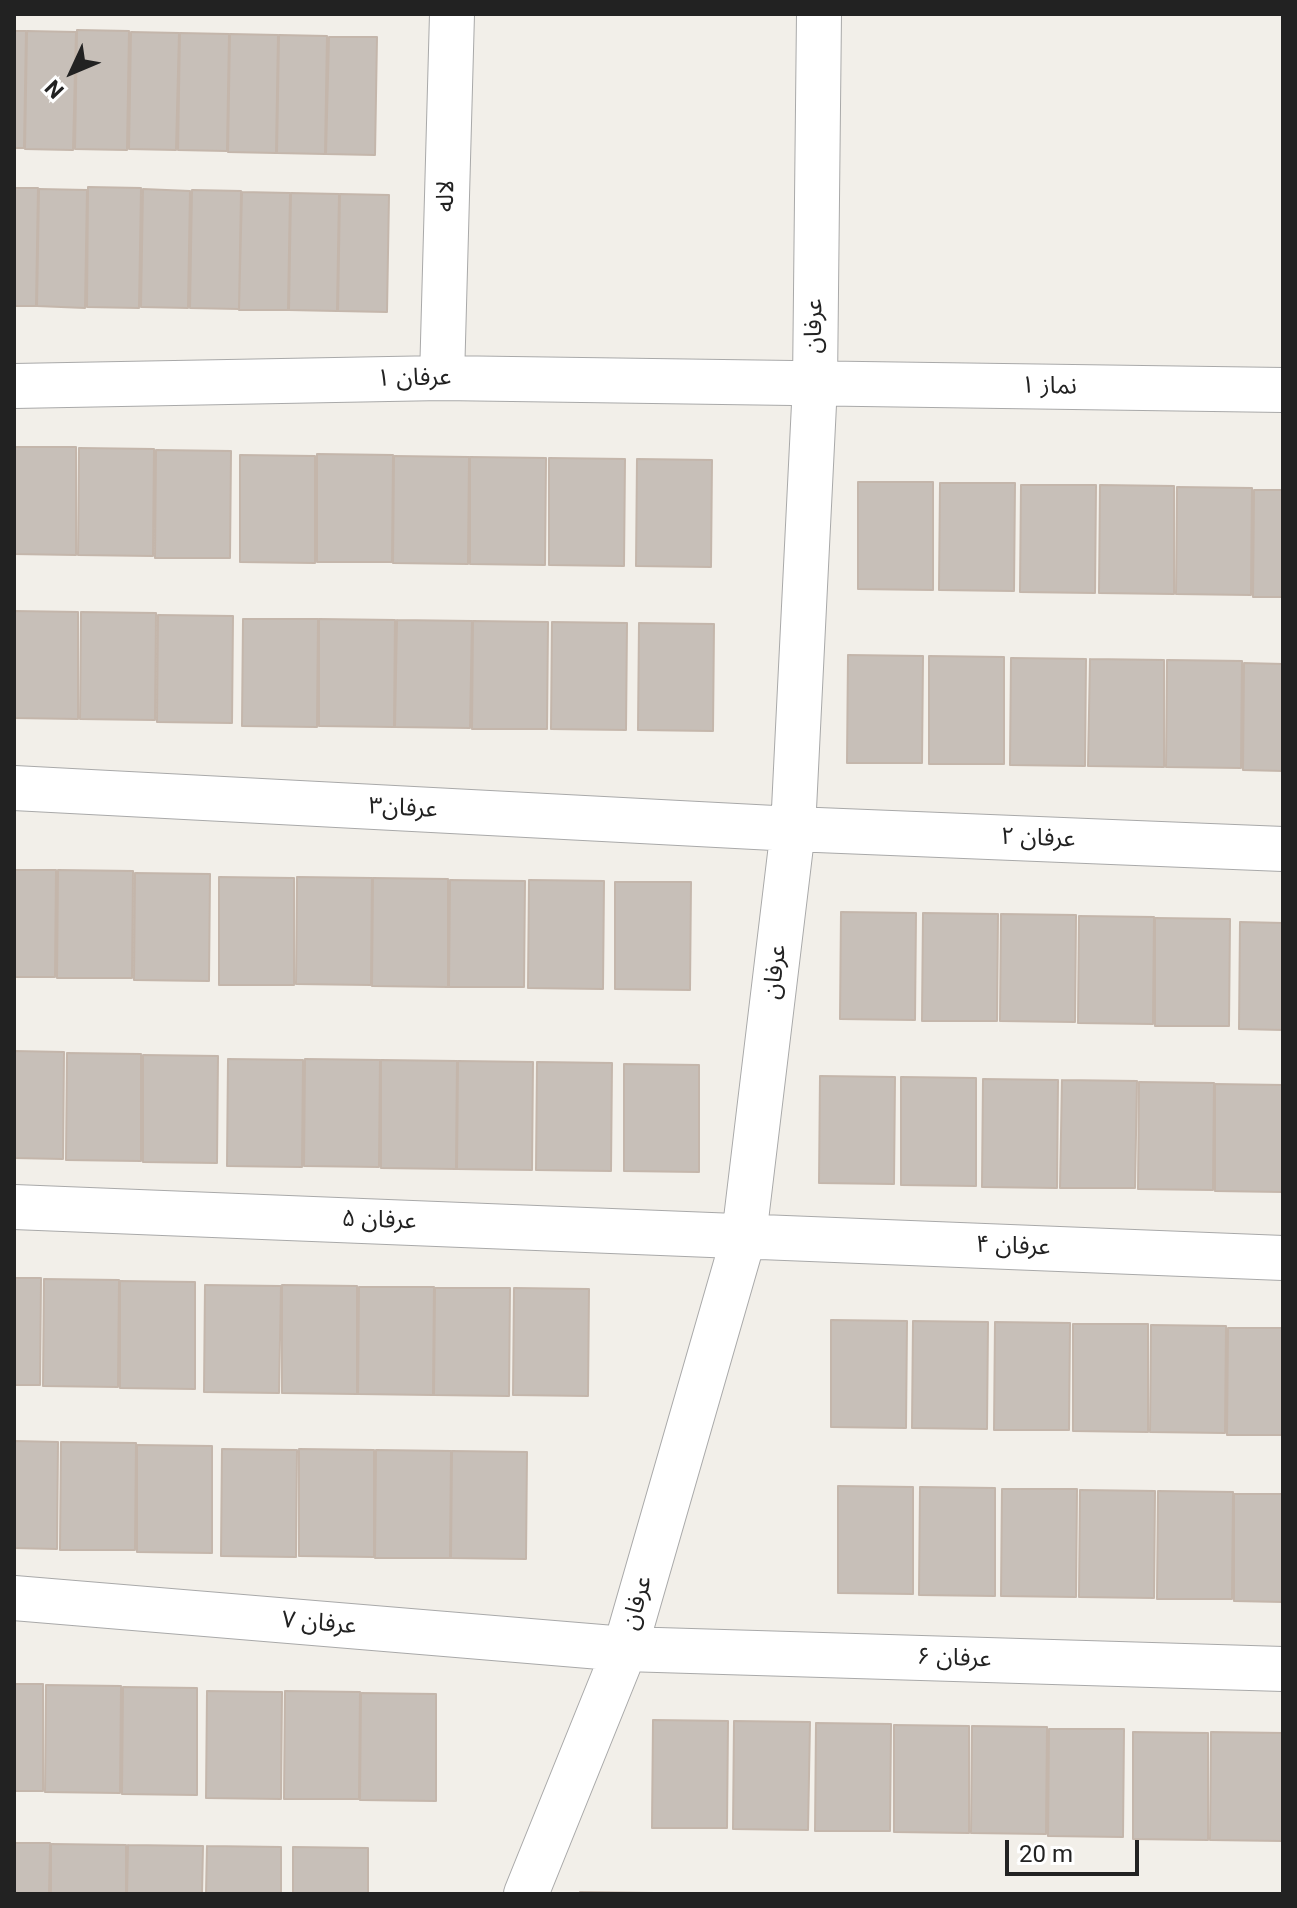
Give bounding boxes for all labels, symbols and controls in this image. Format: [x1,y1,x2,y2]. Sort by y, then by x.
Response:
north arrow [32,32,112,112]
text: N [40,75,69,103]
street label: لاله [432,180,462,212]
street label: عرفان [800,298,830,354]
street label: عرفان ۱ [376,364,452,394]
street label: نماز ۱ [1021,372,1077,402]
street label: عرفان۳ [368,793,438,825]
street label: عرفان ۲ [1000,823,1076,855]
street label: عرفان [758,943,794,1001]
street label: عرفان ۵ [341,1205,417,1237]
street label: عرفان ۴ [975,1231,1051,1263]
street label: عرفان [617,1573,659,1633]
street label: عرفان ۷ [281,1606,357,1642]
street label: عرفان ۶ [916,1643,992,1675]
scale bar [1009,1824,1143,1874]
text: 20 m [1019,1840,1073,1868]

